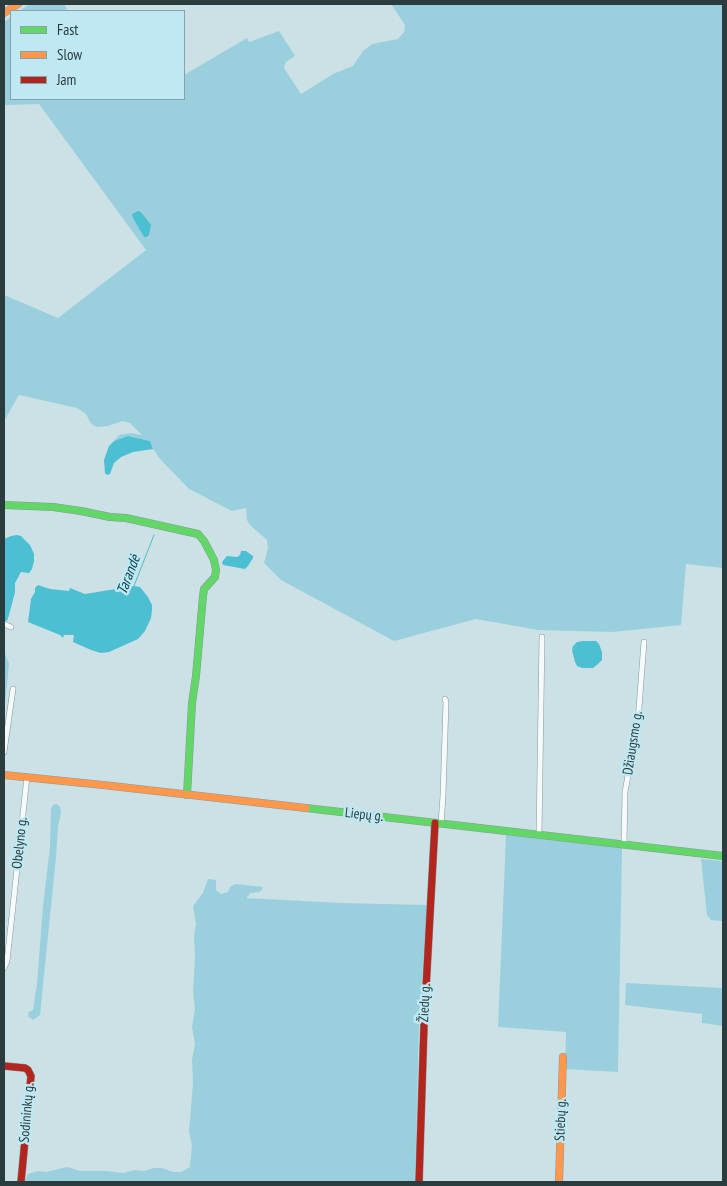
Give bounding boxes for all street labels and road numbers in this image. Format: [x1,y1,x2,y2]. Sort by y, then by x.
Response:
street label: Džiaugsmo g. [620,710,646,776]
street label: Liepų g. [344,805,384,825]
street label: Obelyno g. [9,816,31,870]
street label: Žiedų g. [416,983,434,1023]
street label: Sodininkų g. [16,1083,38,1143]
street label: Stiebų g. [552,1099,570,1141]

